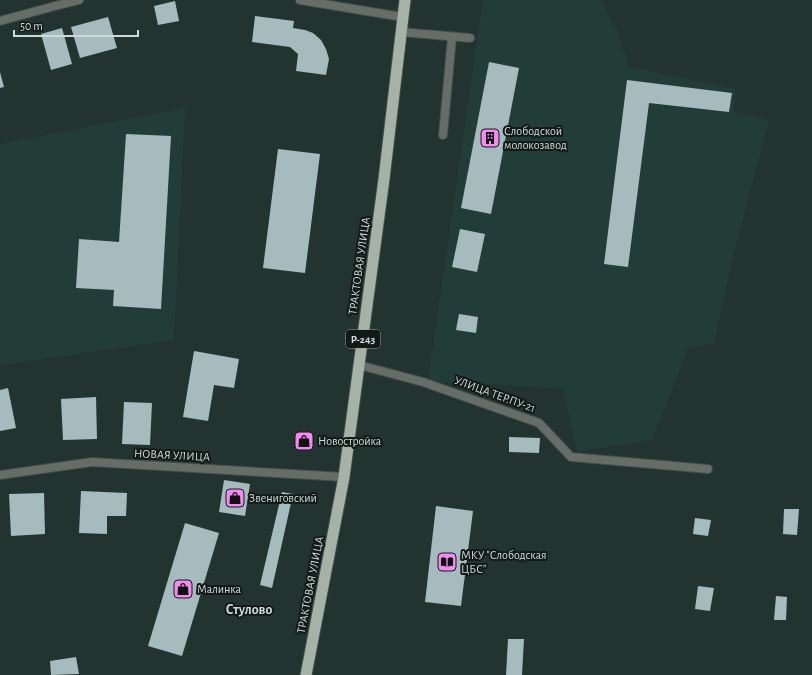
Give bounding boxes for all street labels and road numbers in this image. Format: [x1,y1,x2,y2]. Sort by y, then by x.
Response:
street label: ТРАКТОВАЯ УЛИЦА [346,216,372,316]
road number: Р-243 [346,330,380,348]
street label: УЛИЦА ТЕР.ПУ-21 [453,374,537,414]
street label: НОВАЯ УЛИЦА [134,447,210,463]
street label: ТРАКТОВАЯ УЛИЦА [295,536,325,634]

